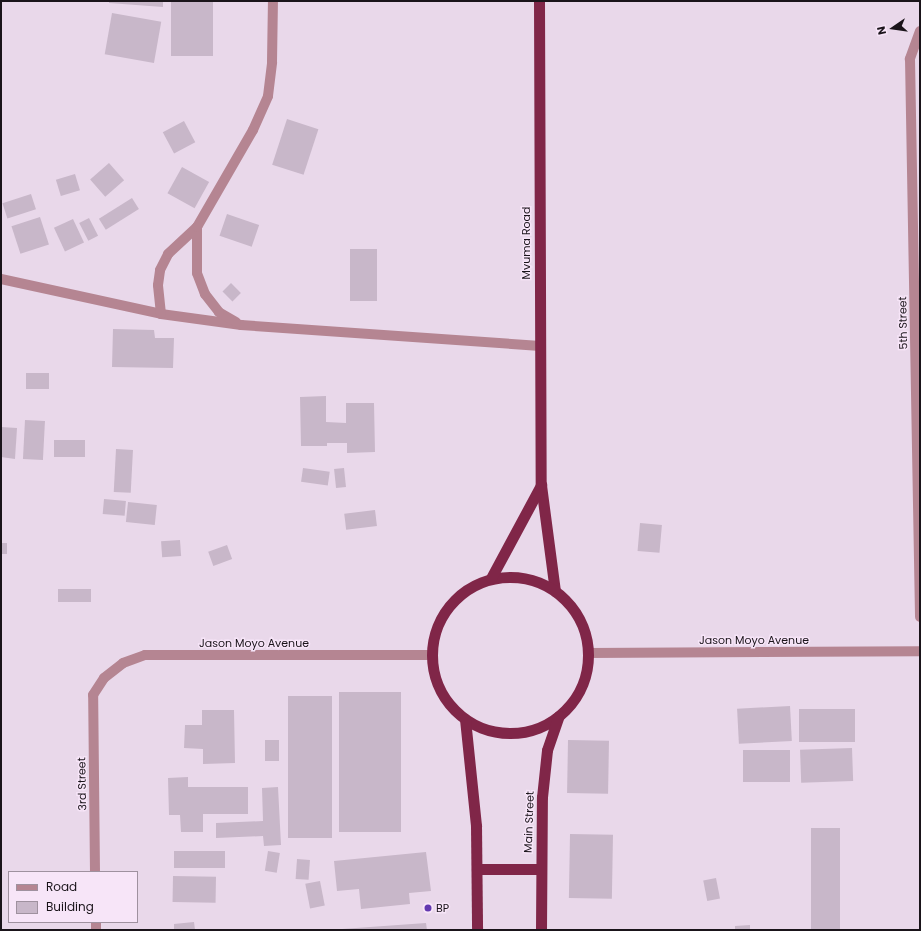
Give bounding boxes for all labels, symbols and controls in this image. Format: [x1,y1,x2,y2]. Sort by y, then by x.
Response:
north arrow [873,8,913,48]
text: N [873,25,890,37]
street label: Mvuma Road [519,207,533,279]
street label: 5th Street [896,296,910,350]
street label: Jason Moyo Avenue [699,633,809,647]
street label: Jason Moyo Avenue [199,636,309,650]
street label: 3rd Street [75,757,89,811]
street label: Main Street [521,791,537,853]
legend [8,871,138,923]
text: Road [46,878,77,895]
text: Building [46,898,94,915]
place label: BP [436,901,449,915]
marker: BP [423,903,433,913]

